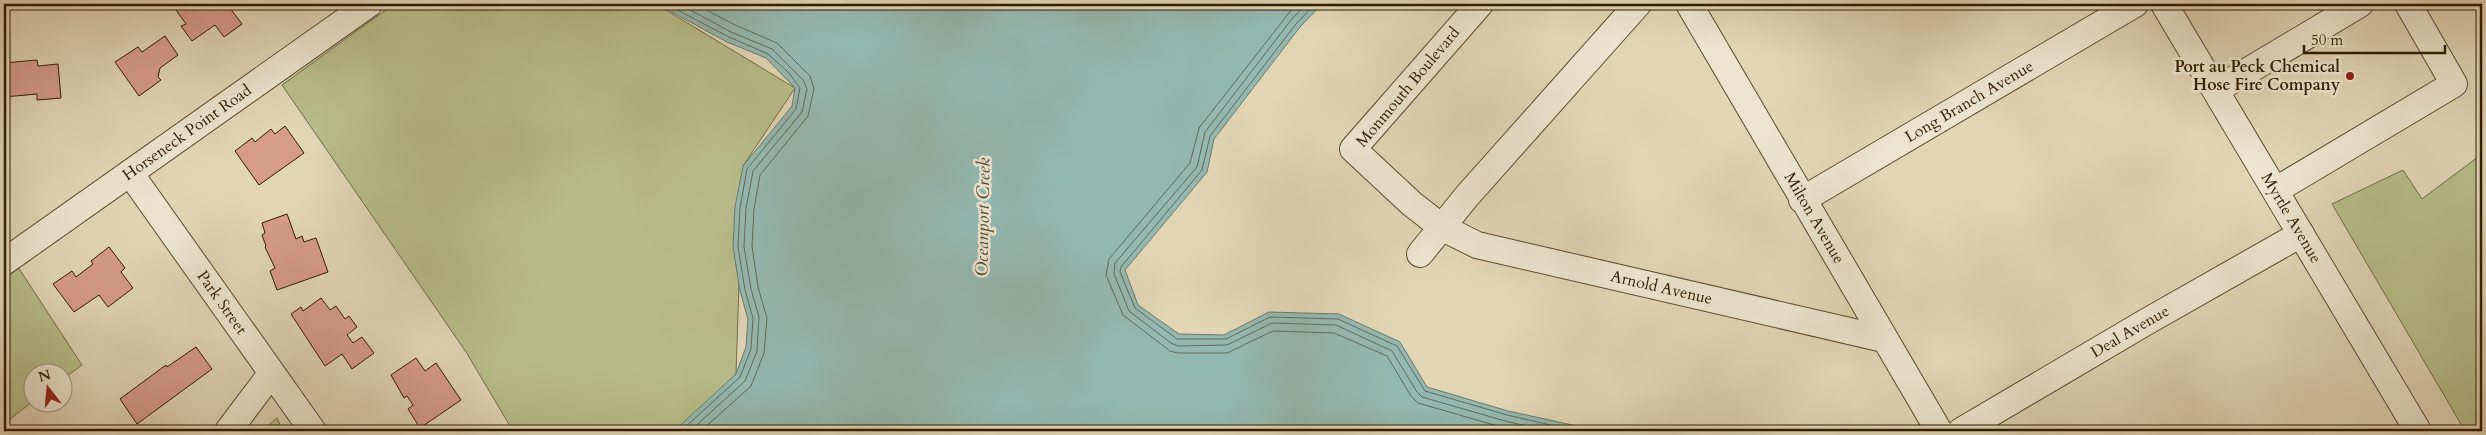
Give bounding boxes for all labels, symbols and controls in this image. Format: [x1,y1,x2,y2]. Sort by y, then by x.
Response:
street label: Monmouth Boulevard [1351,22,1465,152]
scale bar [2304,22,2445,54]
text: 50 m [2311,30,2343,50]
street label: Long Branch Avenue [1901,55,2038,148]
place label: Port au Peck Chemical Hose Fire Company [2174,56,2340,96]
marker: Port au Peck Chemical Hose Fire Company [2344,70,2356,82]
street label: Horseneck Point Road [118,79,256,186]
water label: Oceanport Creek [969,157,997,277]
street label: Milton Avenue [1779,168,1850,268]
street label: Myrtle Avenue [2256,169,2327,267]
street label: Arnold Avenue [1608,265,1715,310]
street label: Park Street [192,266,252,339]
street label: Deal Avenue [2087,300,2173,363]
north arrow [22,362,72,412]
text: N [36,365,53,387]

